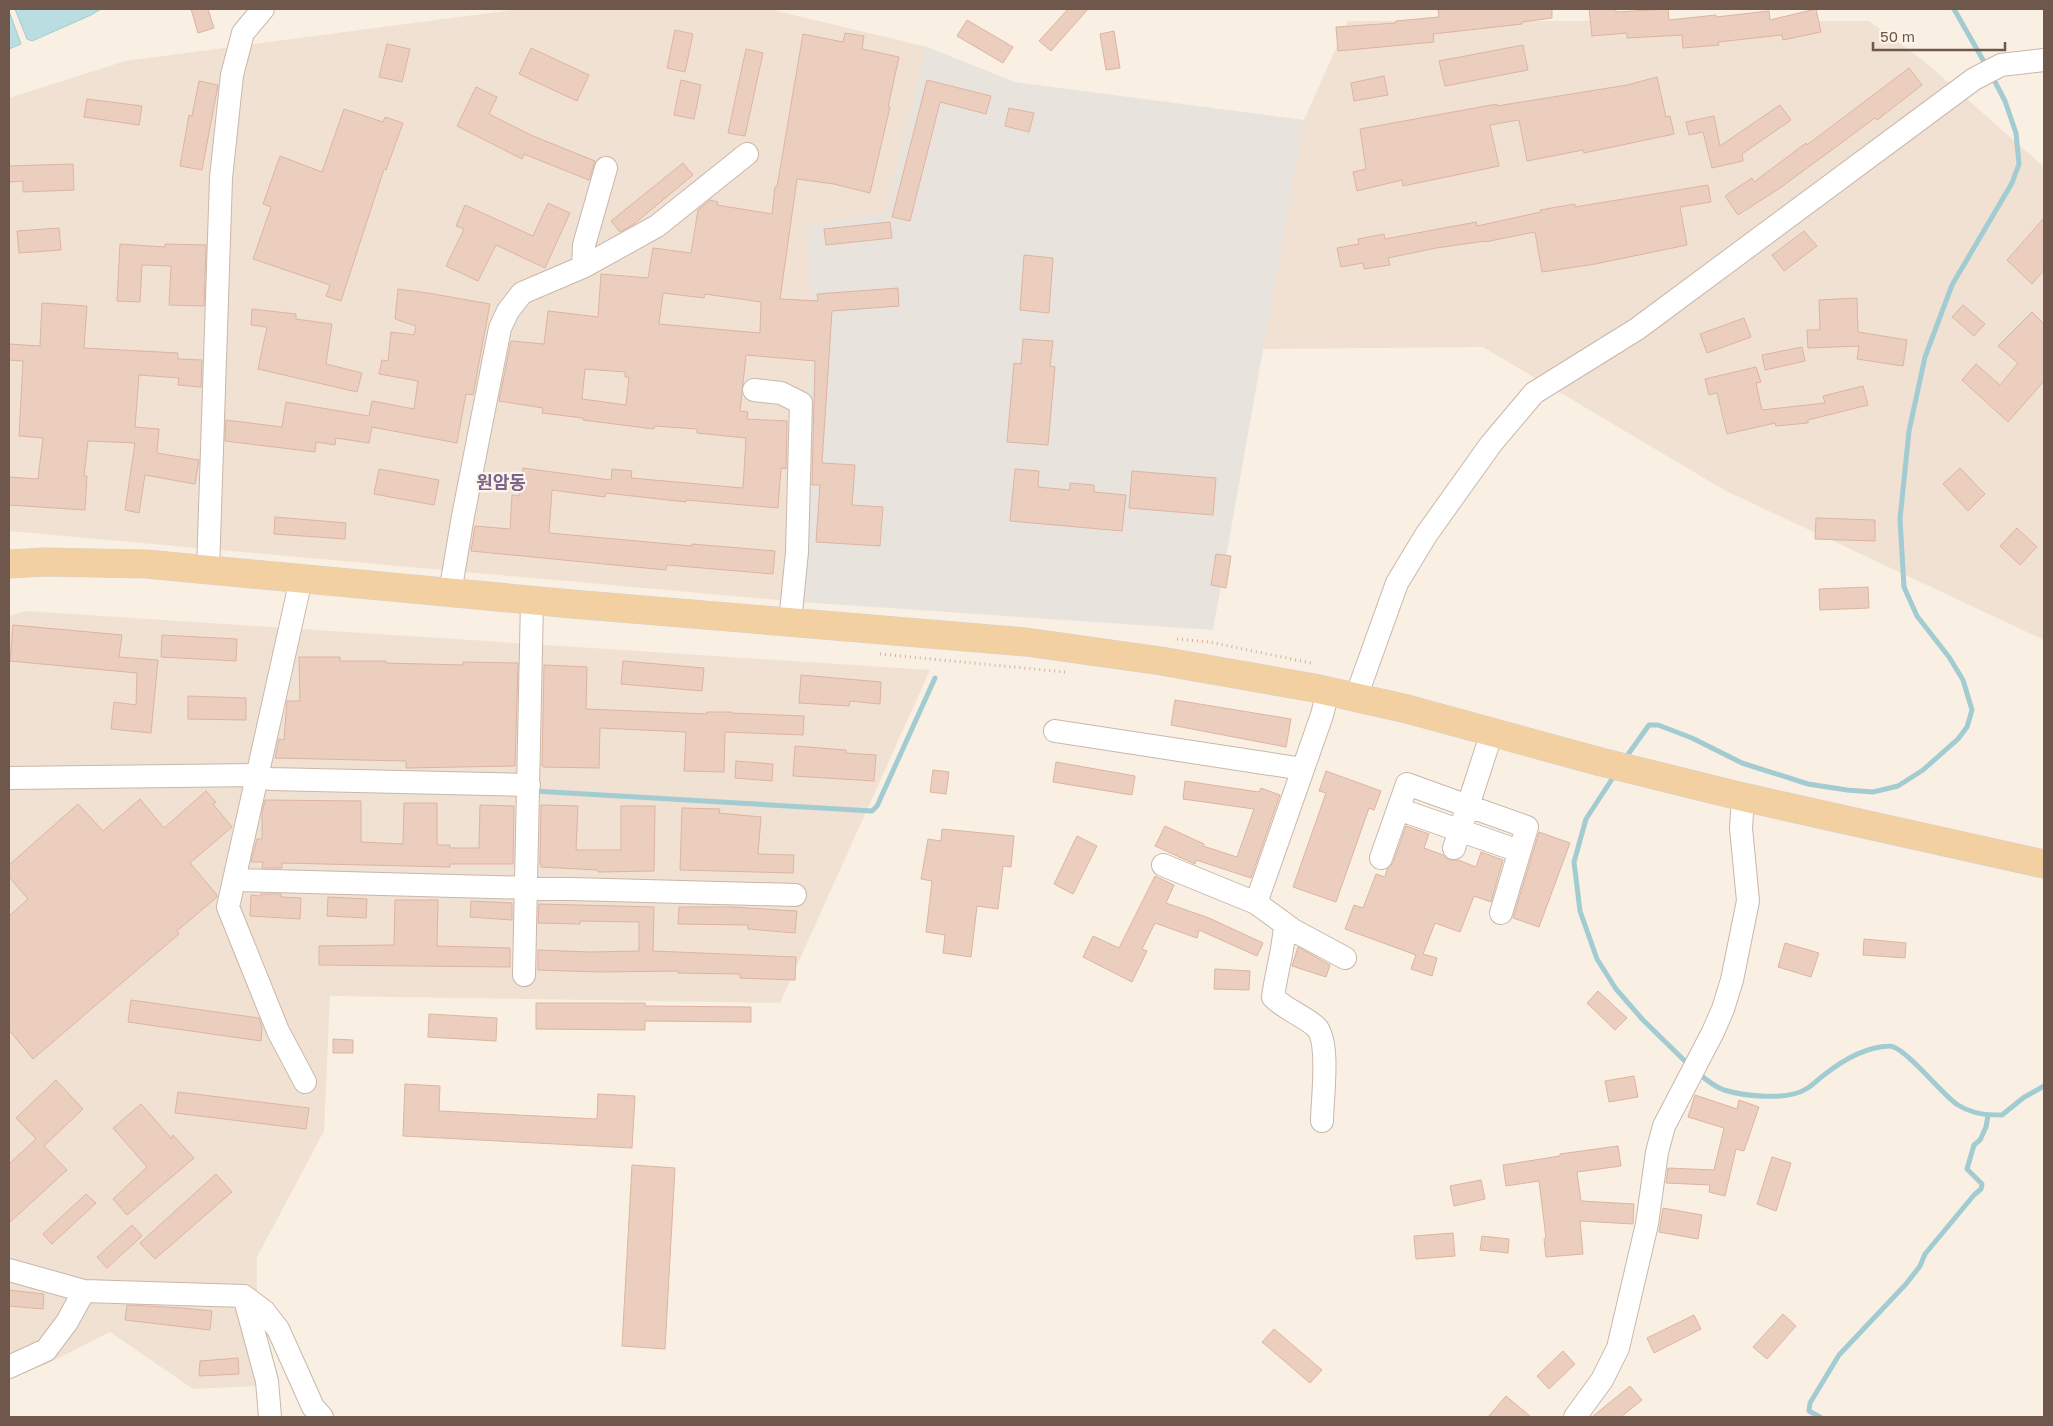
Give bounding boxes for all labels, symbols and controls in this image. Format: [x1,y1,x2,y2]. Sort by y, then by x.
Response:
scale bar [1873,20,2006,52]
text: 50 m [1880,27,1915,45]
district label: 원암동 [476,471,526,493]

